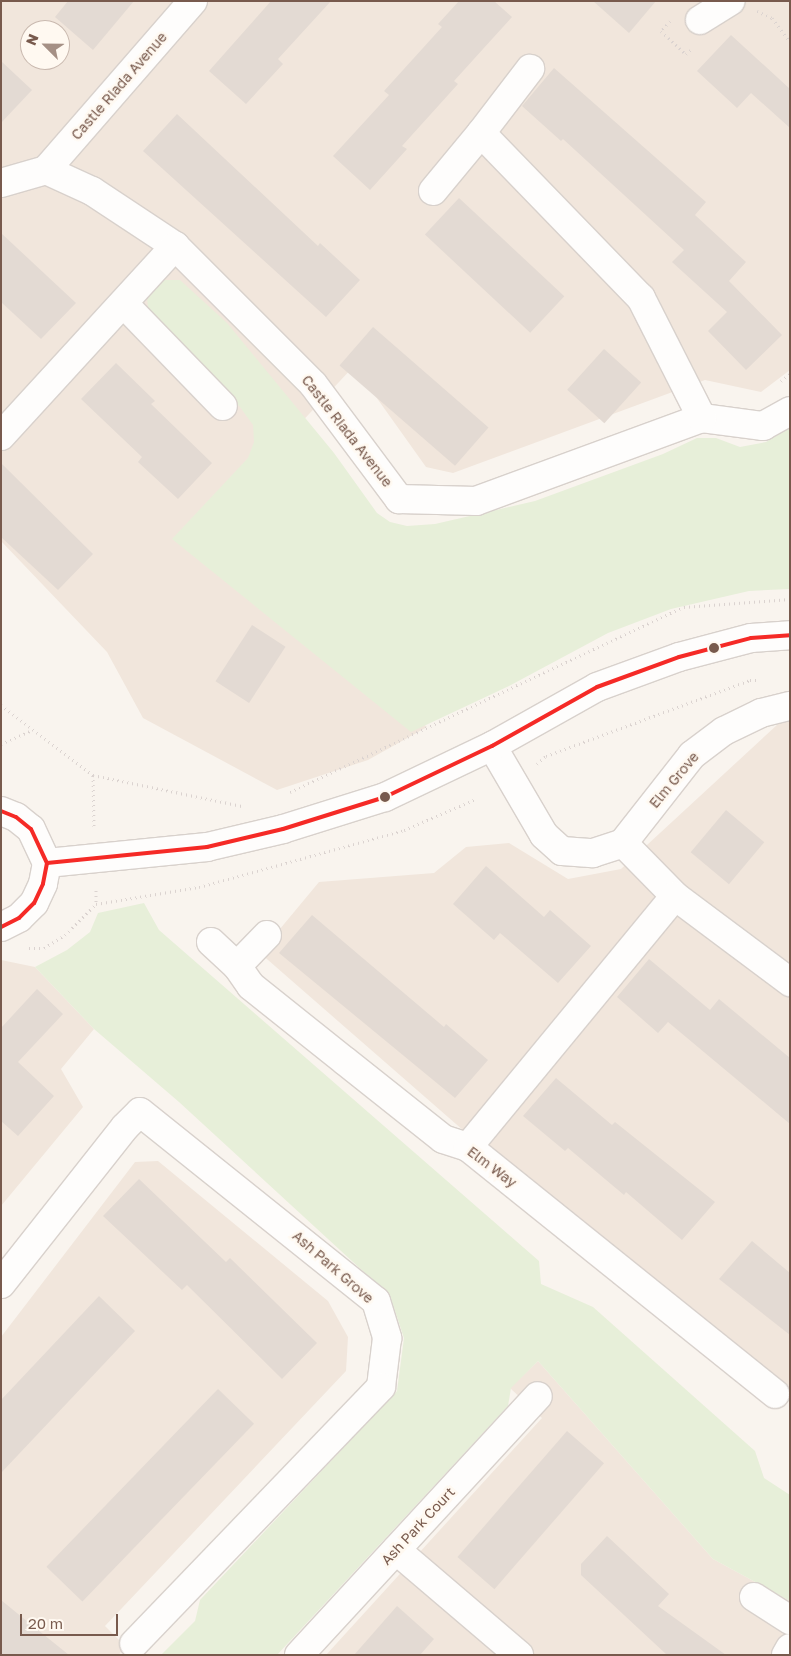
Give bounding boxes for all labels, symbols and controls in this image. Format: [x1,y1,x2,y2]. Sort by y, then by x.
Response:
north arrow [20,20,70,70]
street label: Castle Riada Avenue [68,29,170,143]
text: N [22,31,42,48]
street label: Castle Riada Avenue [298,372,396,490]
unlabelled marker [709,643,719,653]
street label: Elm Grove [646,749,702,811]
unlabelled marker [380,792,390,802]
street label: Elm Way [464,1143,520,1191]
street label: Ash Park Grove [289,1227,377,1307]
street label: Ash Park Court [378,1484,458,1568]
scale bar [22,1604,120,1636]
text: 20 m [28,1614,63,1632]

